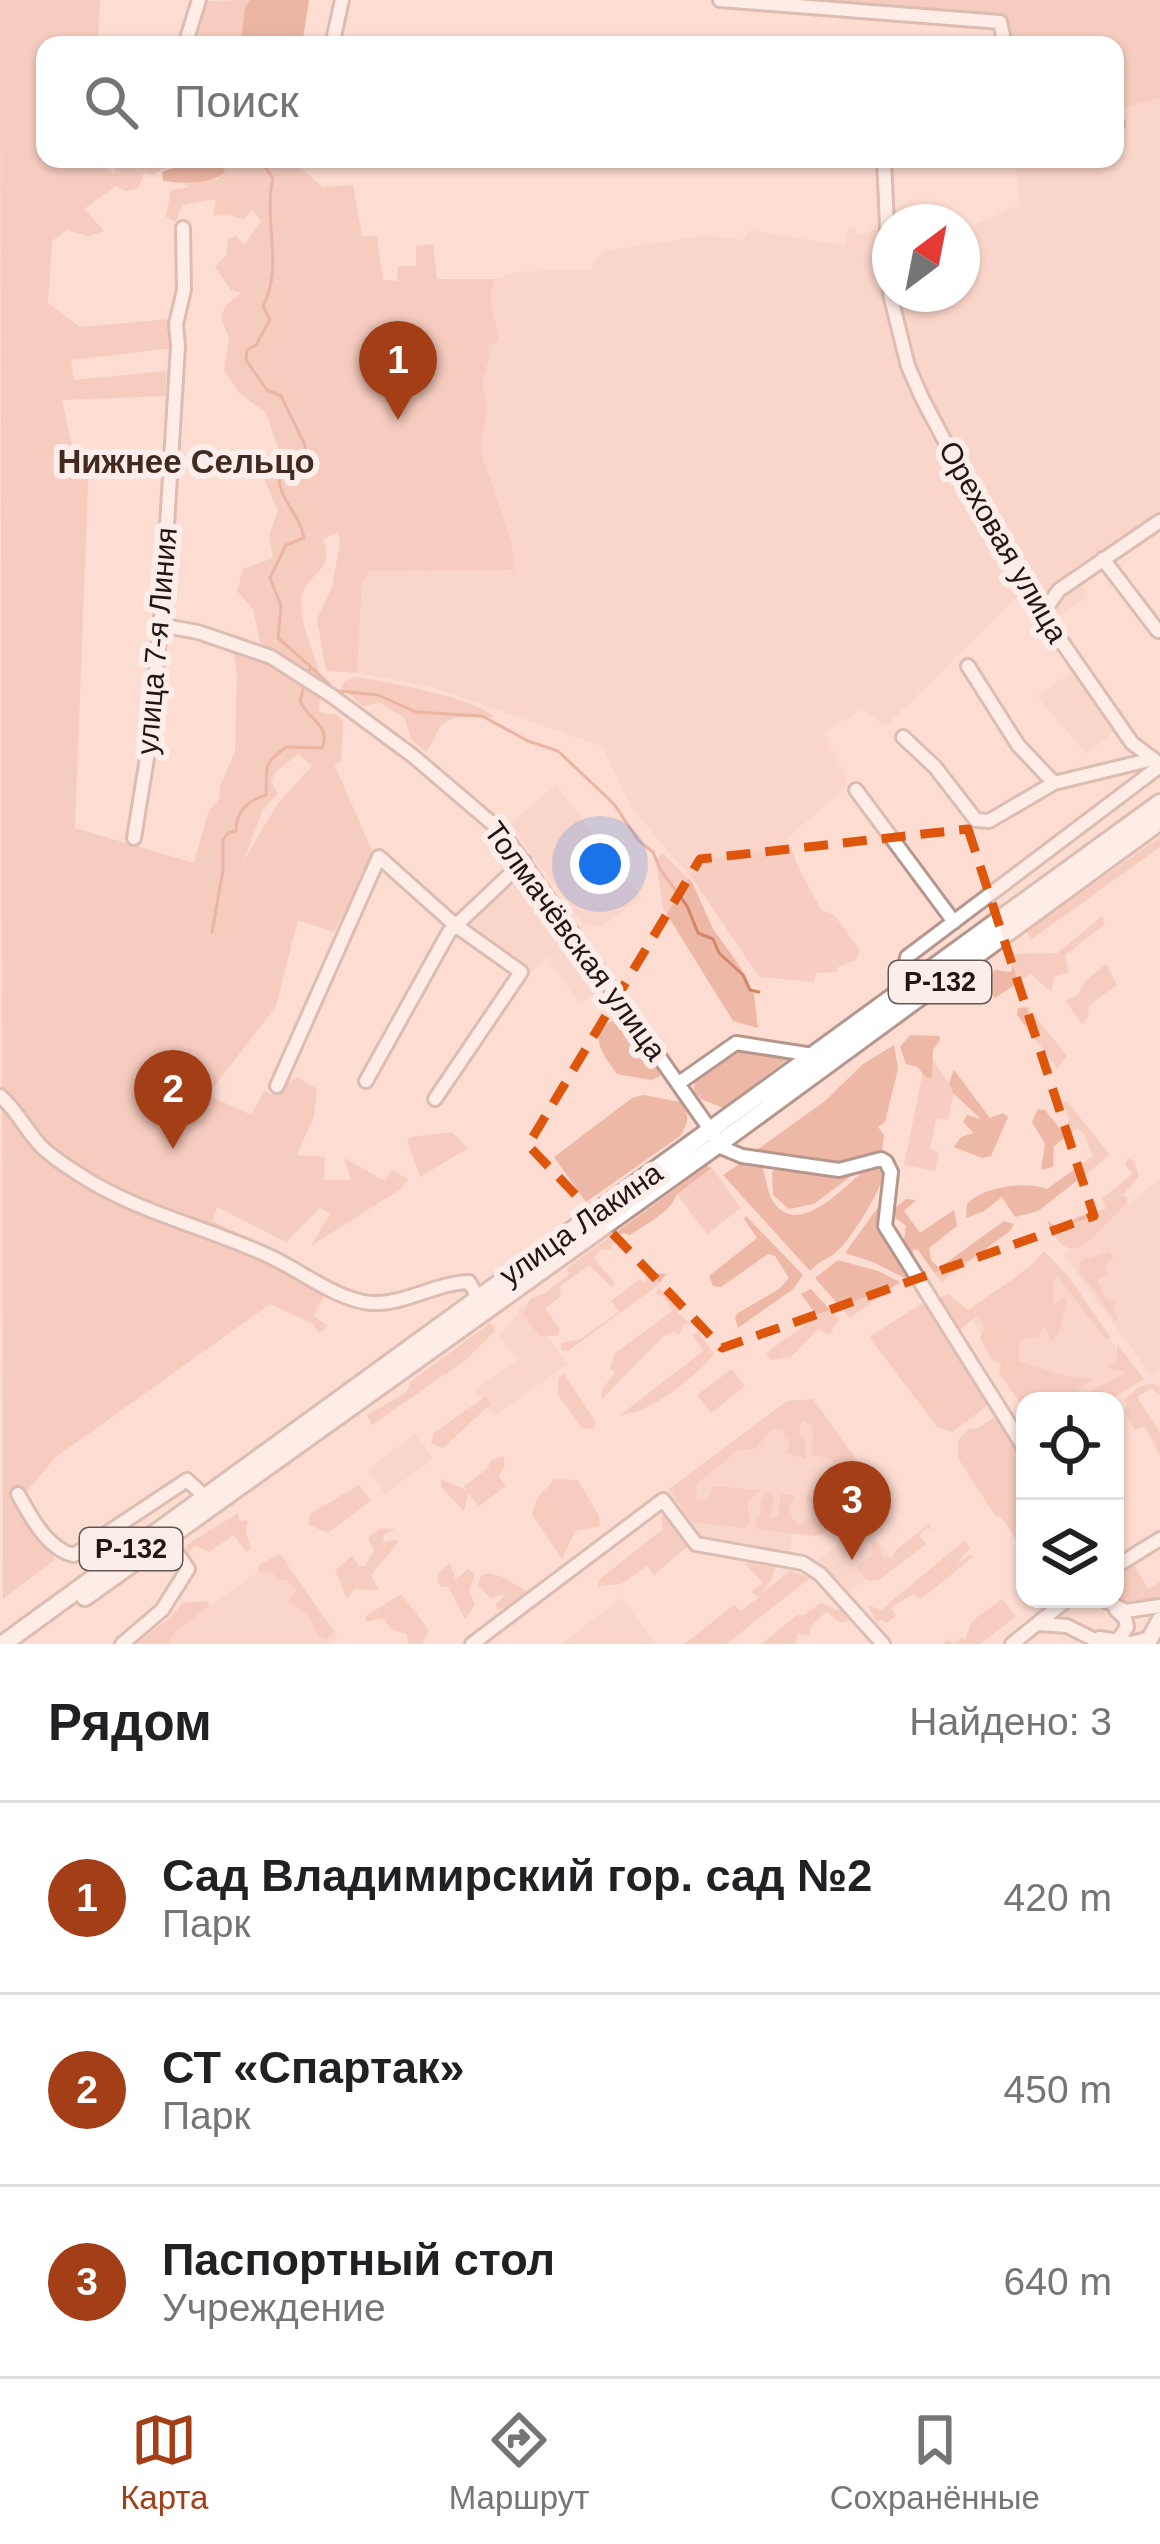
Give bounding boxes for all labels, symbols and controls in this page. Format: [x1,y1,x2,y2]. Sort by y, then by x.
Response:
search box [36,36,1124,168]
icon: search [78,69,144,135]
text: Поиск [174,76,299,127]
north arrow [872,204,980,312]
pin: 1 [359,321,437,420]
street label: Ореховая улица [932,435,1075,648]
district label: Нижнее Сельцо [57,443,315,480]
street label: улица 7-я Линия [130,526,183,756]
street label: Толмачёвская улица [478,815,673,1067]
your location [570,834,630,894]
road number: Р-132 [889,961,991,1003]
pin: 2 [134,1050,212,1149]
street label: улица Лакина [493,1155,668,1292]
map controls [1016,1392,1124,1608]
button: locate [1016,1392,1124,1500]
pin: 3 [813,1461,891,1560]
button: layers [1016,1500,1124,1608]
road number: Р-132 [80,1528,182,1570]
text: Рядом [48,1694,212,1751]
text: Найдено: 3 [909,1700,1112,1743]
text: Сад Владимирский гор. сад №2 [162,1850,872,1901]
text: 1 [76,1876,98,1919]
text: 420 m [1004,1876,1112,1919]
text: Парк [162,1902,250,1945]
text: СТ «Спартак» [162,2042,465,2093]
text: 2 [76,2068,98,2111]
text: 450 m [1004,2068,1112,2111]
text: Парк [162,2094,250,2137]
text: Паспортный стол [162,2234,555,2285]
text: 3 [76,2260,98,2303]
text: 640 m [1004,2260,1112,2303]
text: Учреждение [162,2286,386,2329]
tab: Карта [120,2407,208,2517]
tab: Маршрут [449,2407,589,2517]
tab: Сохранённые [830,2407,1040,2517]

